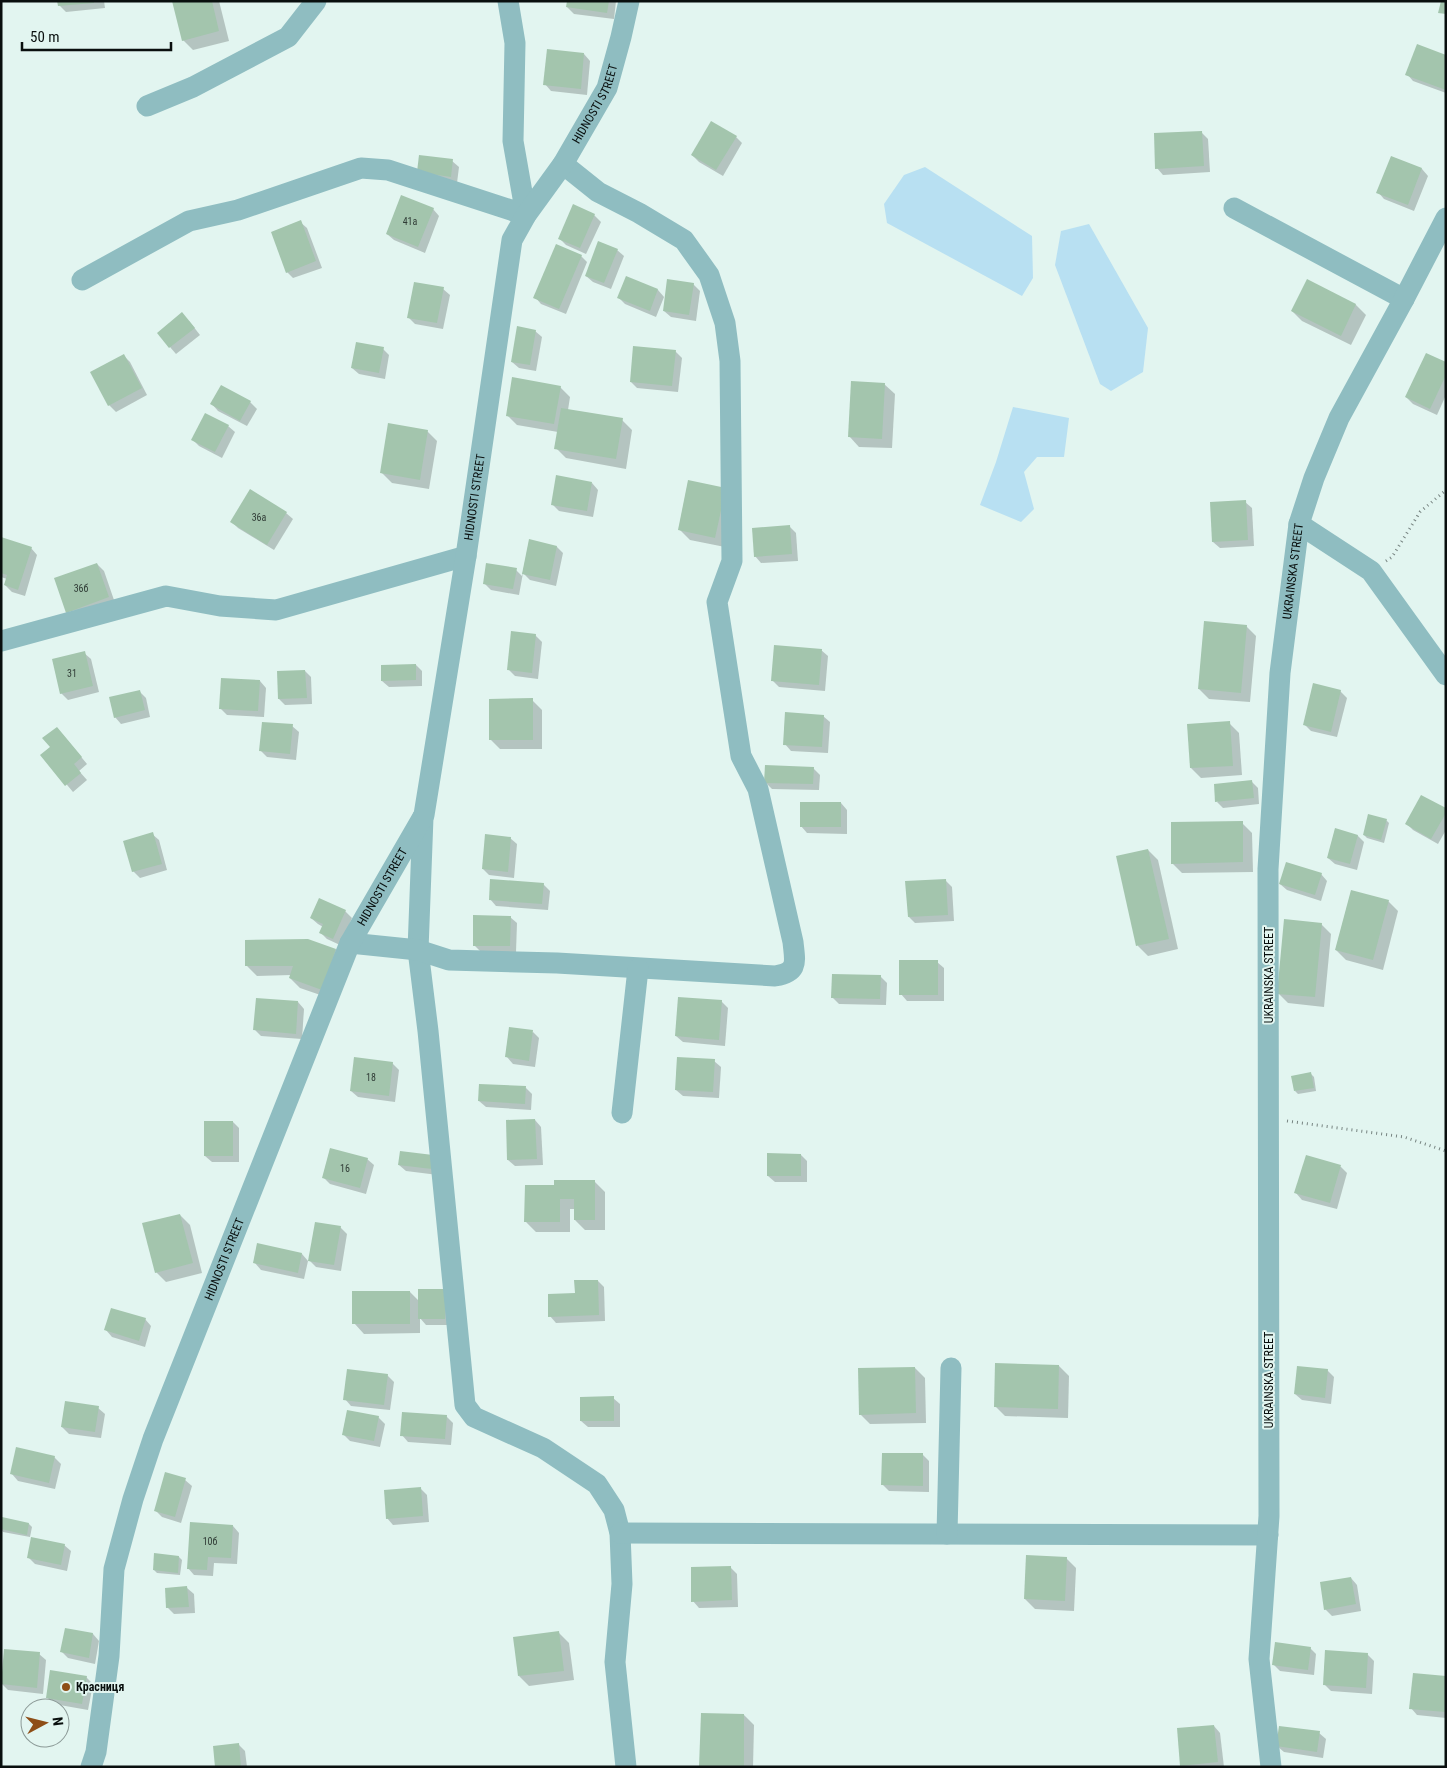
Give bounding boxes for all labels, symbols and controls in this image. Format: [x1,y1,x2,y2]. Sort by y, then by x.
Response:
scale bar [22,20,171,52]
text: 50 m [30,28,60,46]
street label: HIDNOSTI STREET [569,63,620,146]
house number: 41а [403,216,418,227]
street label: HIDNOSTI STREET [461,453,488,541]
house number: 36а [252,512,267,523]
street label: UKRAINSKA STREET [1280,522,1306,620]
house number: 36б [74,583,89,594]
house number: 31 [67,668,77,679]
street label: HIDNOSTI STREET [354,846,410,928]
street label: UKRAINSKA STREET [1262,927,1276,1023]
house number: 18 [366,1072,376,1083]
house number: 16 [340,1163,350,1174]
street label: HIDNOSTI STREET [202,1216,247,1302]
street label: UKRAINSKA STREET [1262,1332,1276,1428]
house number: 10б [203,1536,218,1547]
place label: Красниця [76,1680,124,1694]
marker: Красниця [60,1681,72,1693]
north arrow [20,1698,70,1748]
text: N [49,1716,66,1727]

